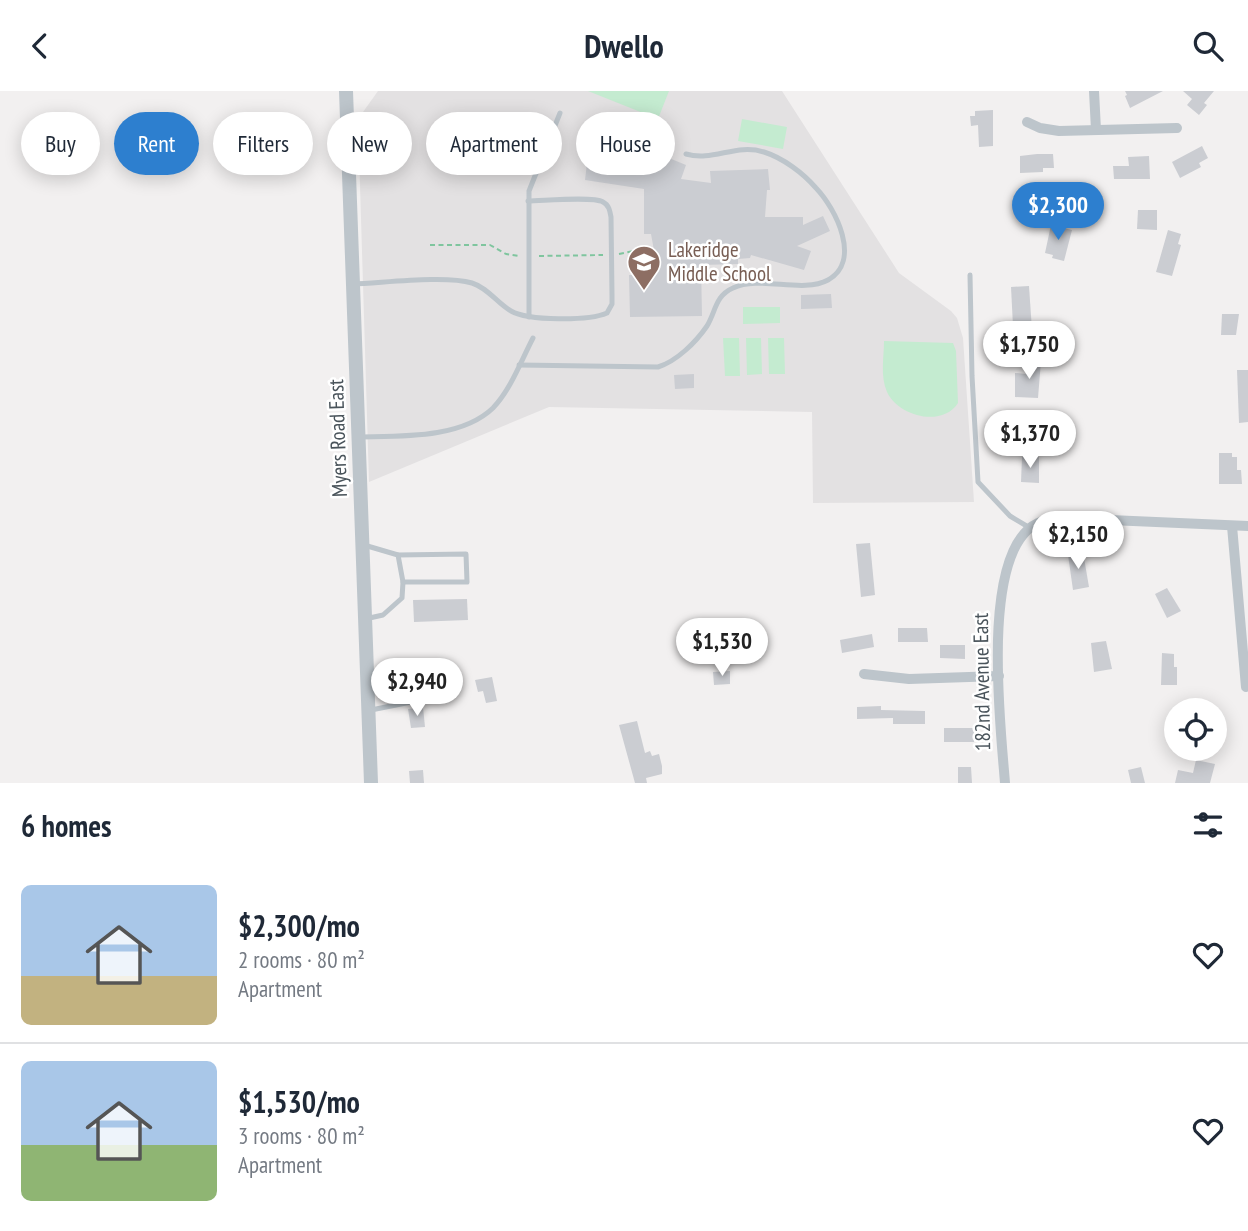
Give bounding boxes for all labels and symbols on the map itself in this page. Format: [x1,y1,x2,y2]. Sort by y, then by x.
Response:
pin: $2,300 [1001,183,1115,242]
place label: Lakeridge Middle School [668,236,771,287]
school or university icon: Lakeridge Middle School [625,243,663,292]
pin: $1,750 [972,321,1086,381]
street label: Myers Road East [322,378,353,497]
pin: $1,370 [973,411,1087,470]
pin: $2,150 [1021,511,1135,571]
street label: 182nd Avenue East [967,612,996,751]
pin: $1,530 [665,619,779,678]
pin: $2,940 [360,659,474,718]

